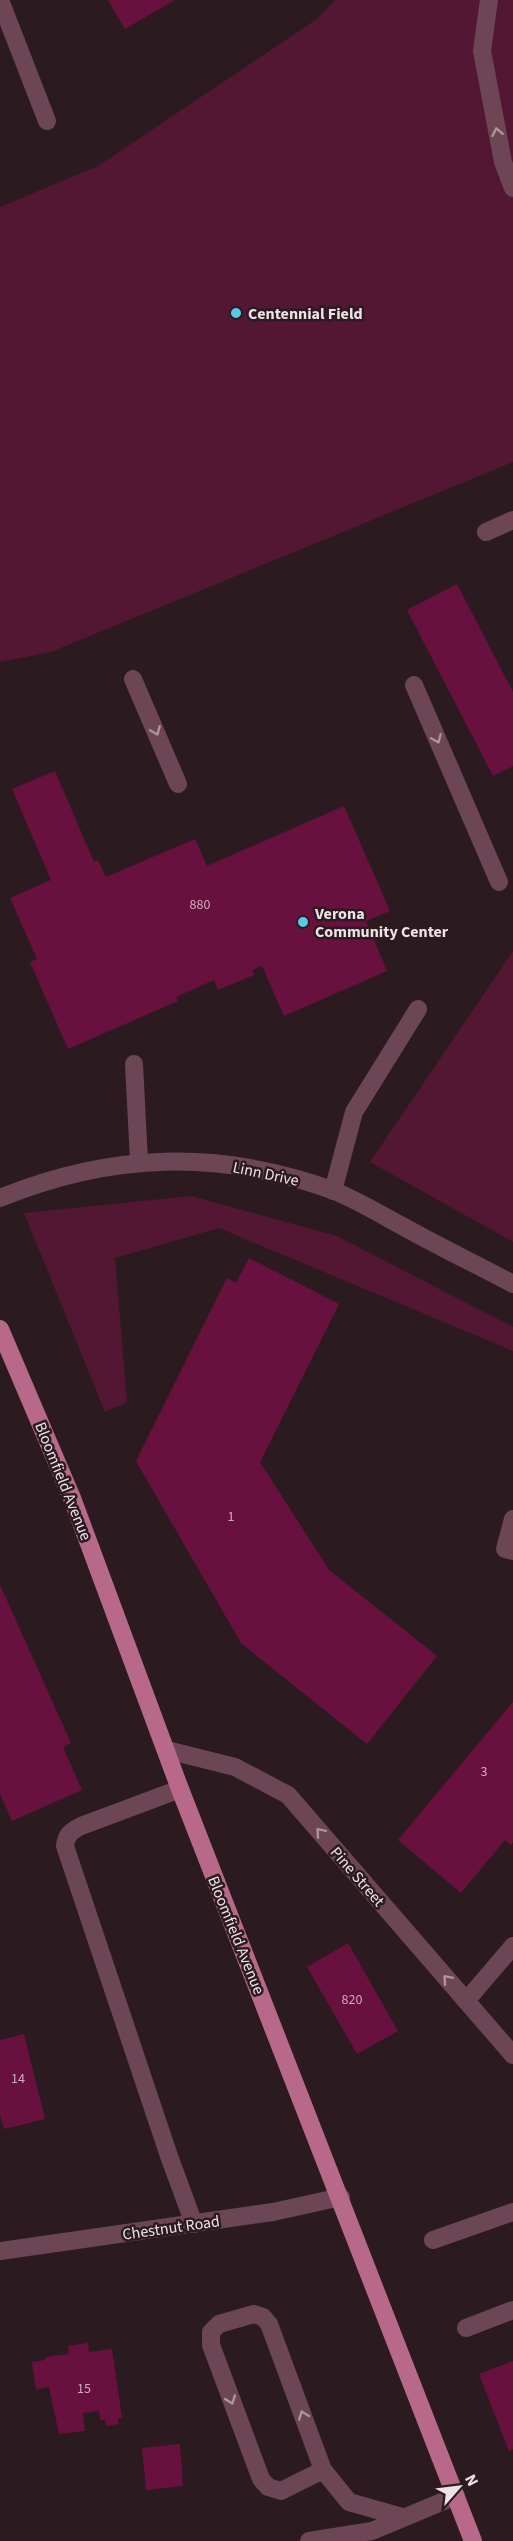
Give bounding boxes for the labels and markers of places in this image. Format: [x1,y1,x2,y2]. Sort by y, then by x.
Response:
place label: Centennial Field [248,303,363,325]
marker: Centennial Field [229,306,243,320]
place label: Verona Community Center [314,903,449,943]
marker: Verona Community Center [296,915,310,929]

